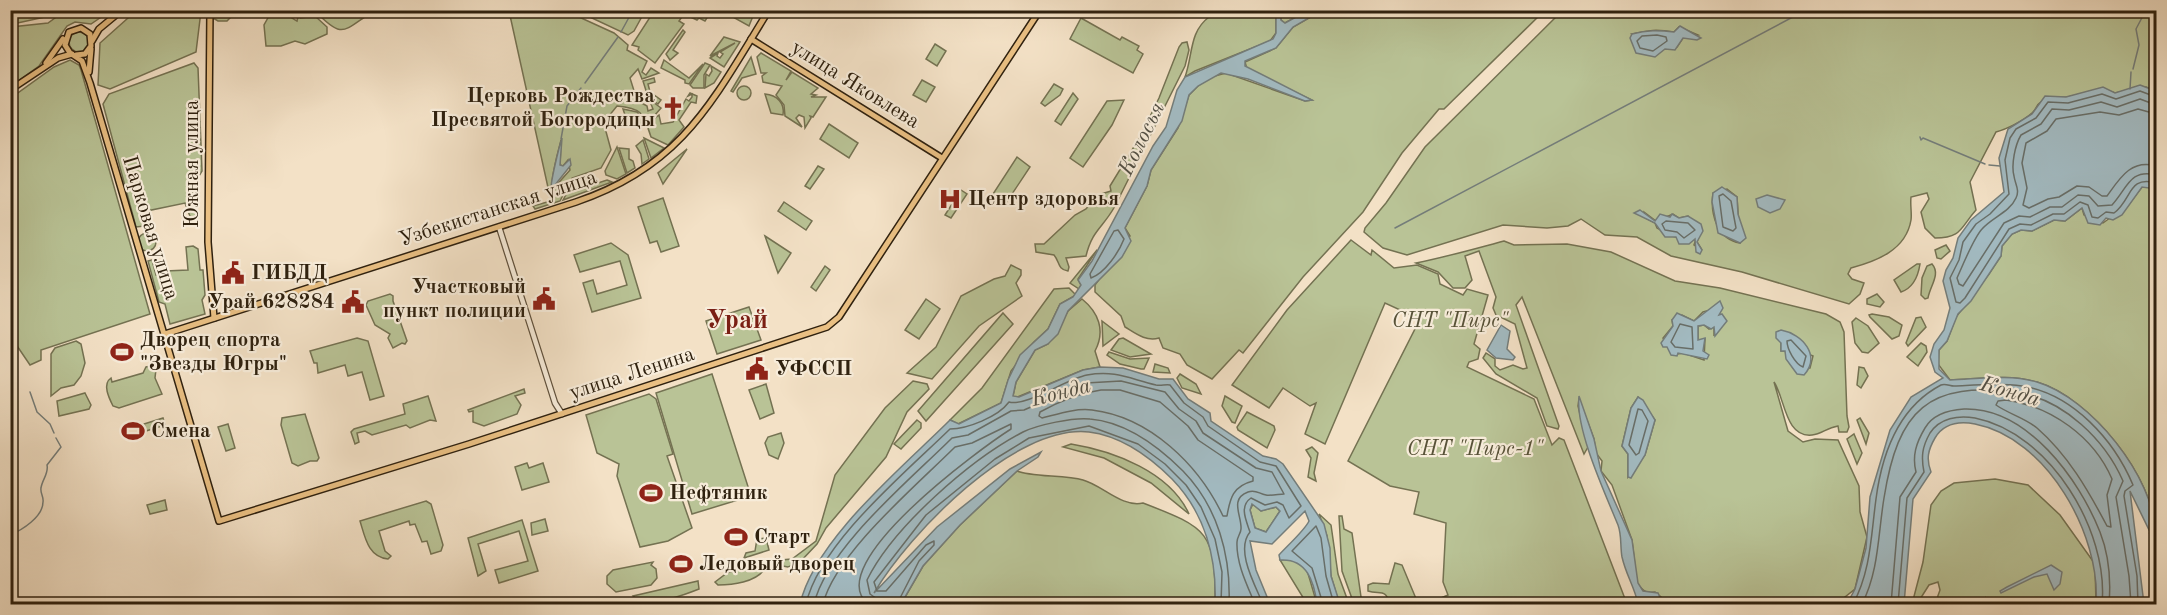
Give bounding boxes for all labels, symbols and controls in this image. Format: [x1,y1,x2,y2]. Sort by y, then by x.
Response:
street label: улица Яковлева [787,37,923,133]
place label: Церковь Рождества Пресвятой Богородицы [431,86,655,131]
church icon: Церковь Рождества Пресвятой Богородицы [660,95,686,121]
water label: Колосья [1114,99,1169,180]
street label: Южная улица [182,100,203,228]
street label: Парковая улица [118,153,182,303]
street label: Узбекистанская улица [396,167,600,251]
hospital icon: Центр здоровья [937,186,963,212]
place label: Центр здоровья [968,189,1119,210]
public building icon: ГИБДД [220,260,246,286]
place label: ГИБДД [251,263,327,284]
place label: Участковый пункт полиции [383,277,526,322]
public building icon: Участковый пункт полиции [531,286,557,312]
public building icon: Урай 628284 [340,289,366,315]
place label: Урай 628284 [208,292,335,313]
district label: Урай [706,307,768,334]
park label: СНТ "Пирс" [1392,311,1509,332]
place label: Дворец спорта "Звезды Югры" [140,330,287,375]
sports icon: Дворец спорта "Звезды Югры" [109,339,135,365]
street label: улица Ленина [567,344,697,404]
public building icon: УФССП [744,356,770,382]
place label: УФССП [775,359,852,380]
water label: Конда [1977,373,2042,411]
water label: Конда [1028,375,1093,411]
sports icon: Смена [120,418,146,444]
place label: Смена [151,421,211,442]
park label: СНТ "Пирс-1" [1407,439,1544,460]
sports icon: Нефтяник [638,480,664,506]
place label: Нефтяник [669,483,768,504]
sports icon: Старт [723,524,749,550]
place label: Старт [754,527,810,548]
sports icon: Ледовый дворец [668,551,694,577]
place label: Ледовый дворец [699,554,855,575]

